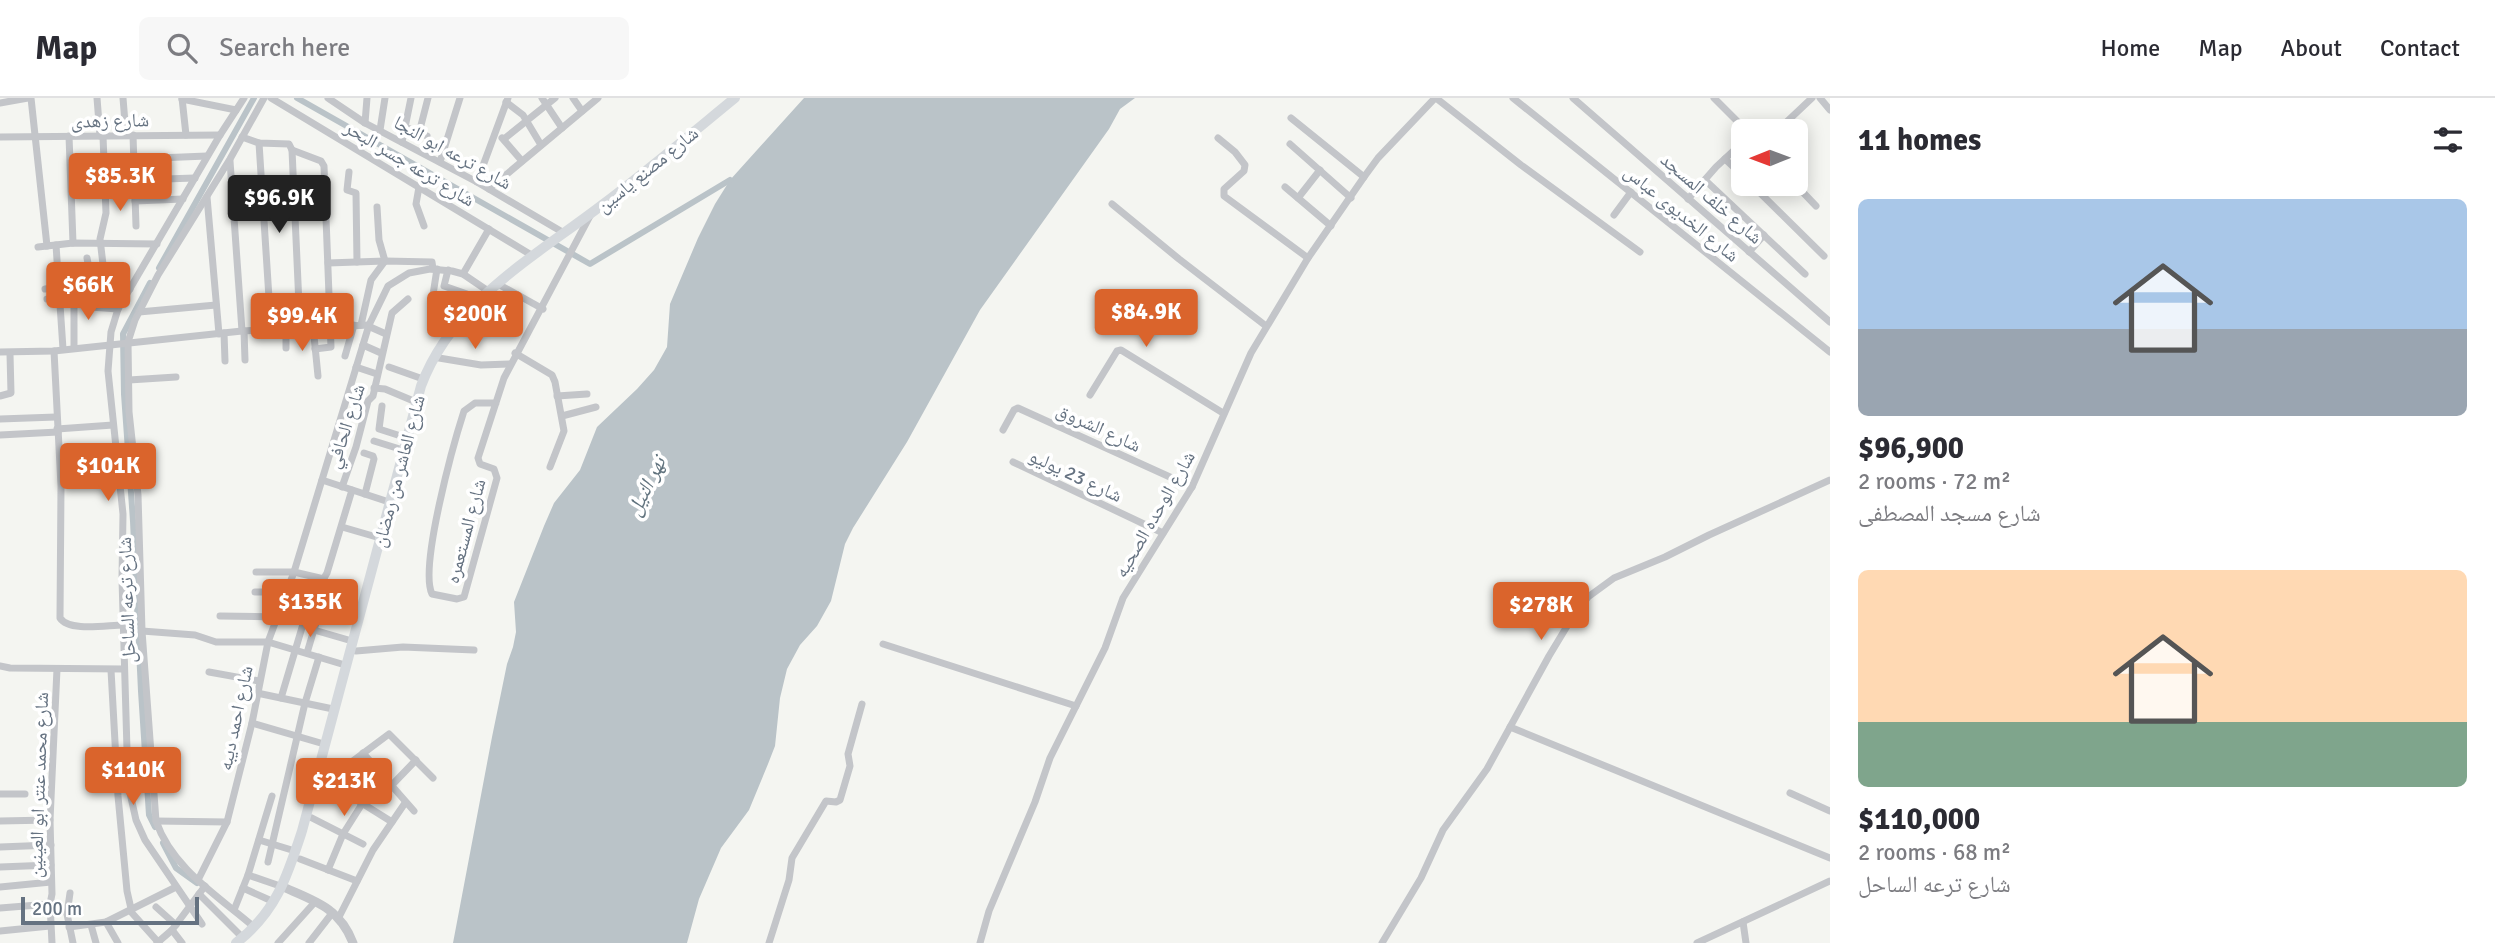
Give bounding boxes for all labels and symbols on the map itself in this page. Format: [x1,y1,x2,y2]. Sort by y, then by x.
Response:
street label: شارع زهدى [71,108,149,134]
street label: شارع ترعه ابو النجا [389,111,516,195]
street label: شارع ترعه جسر البحر [339,115,479,212]
north arrow [1731,119,1808,196]
street label: شارع مصنع ياسين [592,121,703,218]
street label: شارع خلف المسجد [1655,148,1767,250]
pin: $85.3K [63,153,177,213]
street label: شارع الخديوى عباس [1619,160,1744,267]
pin: $96.9K [222,176,336,235]
pin: $66K [47,262,129,322]
pin: $84.9K [1089,289,1203,349]
pin: $200K [426,292,524,351]
pin: $99.4K [245,294,359,353]
street label: شارع الحافي [321,381,374,472]
street label: شارع العاشر من رمضان [367,393,431,550]
street label: شارع الشروق [1053,398,1145,458]
pin: $101K [59,444,157,503]
street label: شارع 23 يوليو [1025,444,1126,508]
street label: شارع الوحده الصحيه [1109,447,1201,582]
water label: نهر النيل [621,449,673,520]
street label: شارع المستعمره [440,476,491,586]
street label: شارع ترعه الساحل [113,537,141,663]
pin: $135K [261,580,359,639]
pin: $278K [1492,582,1590,642]
street label: شارع احمد ديبه [213,664,259,773]
street label: شارع محمد عنتر ابو العينين [24,692,54,878]
pin: $110K [84,748,182,807]
pin: $213K [295,758,393,818]
scale bar [21,894,200,926]

